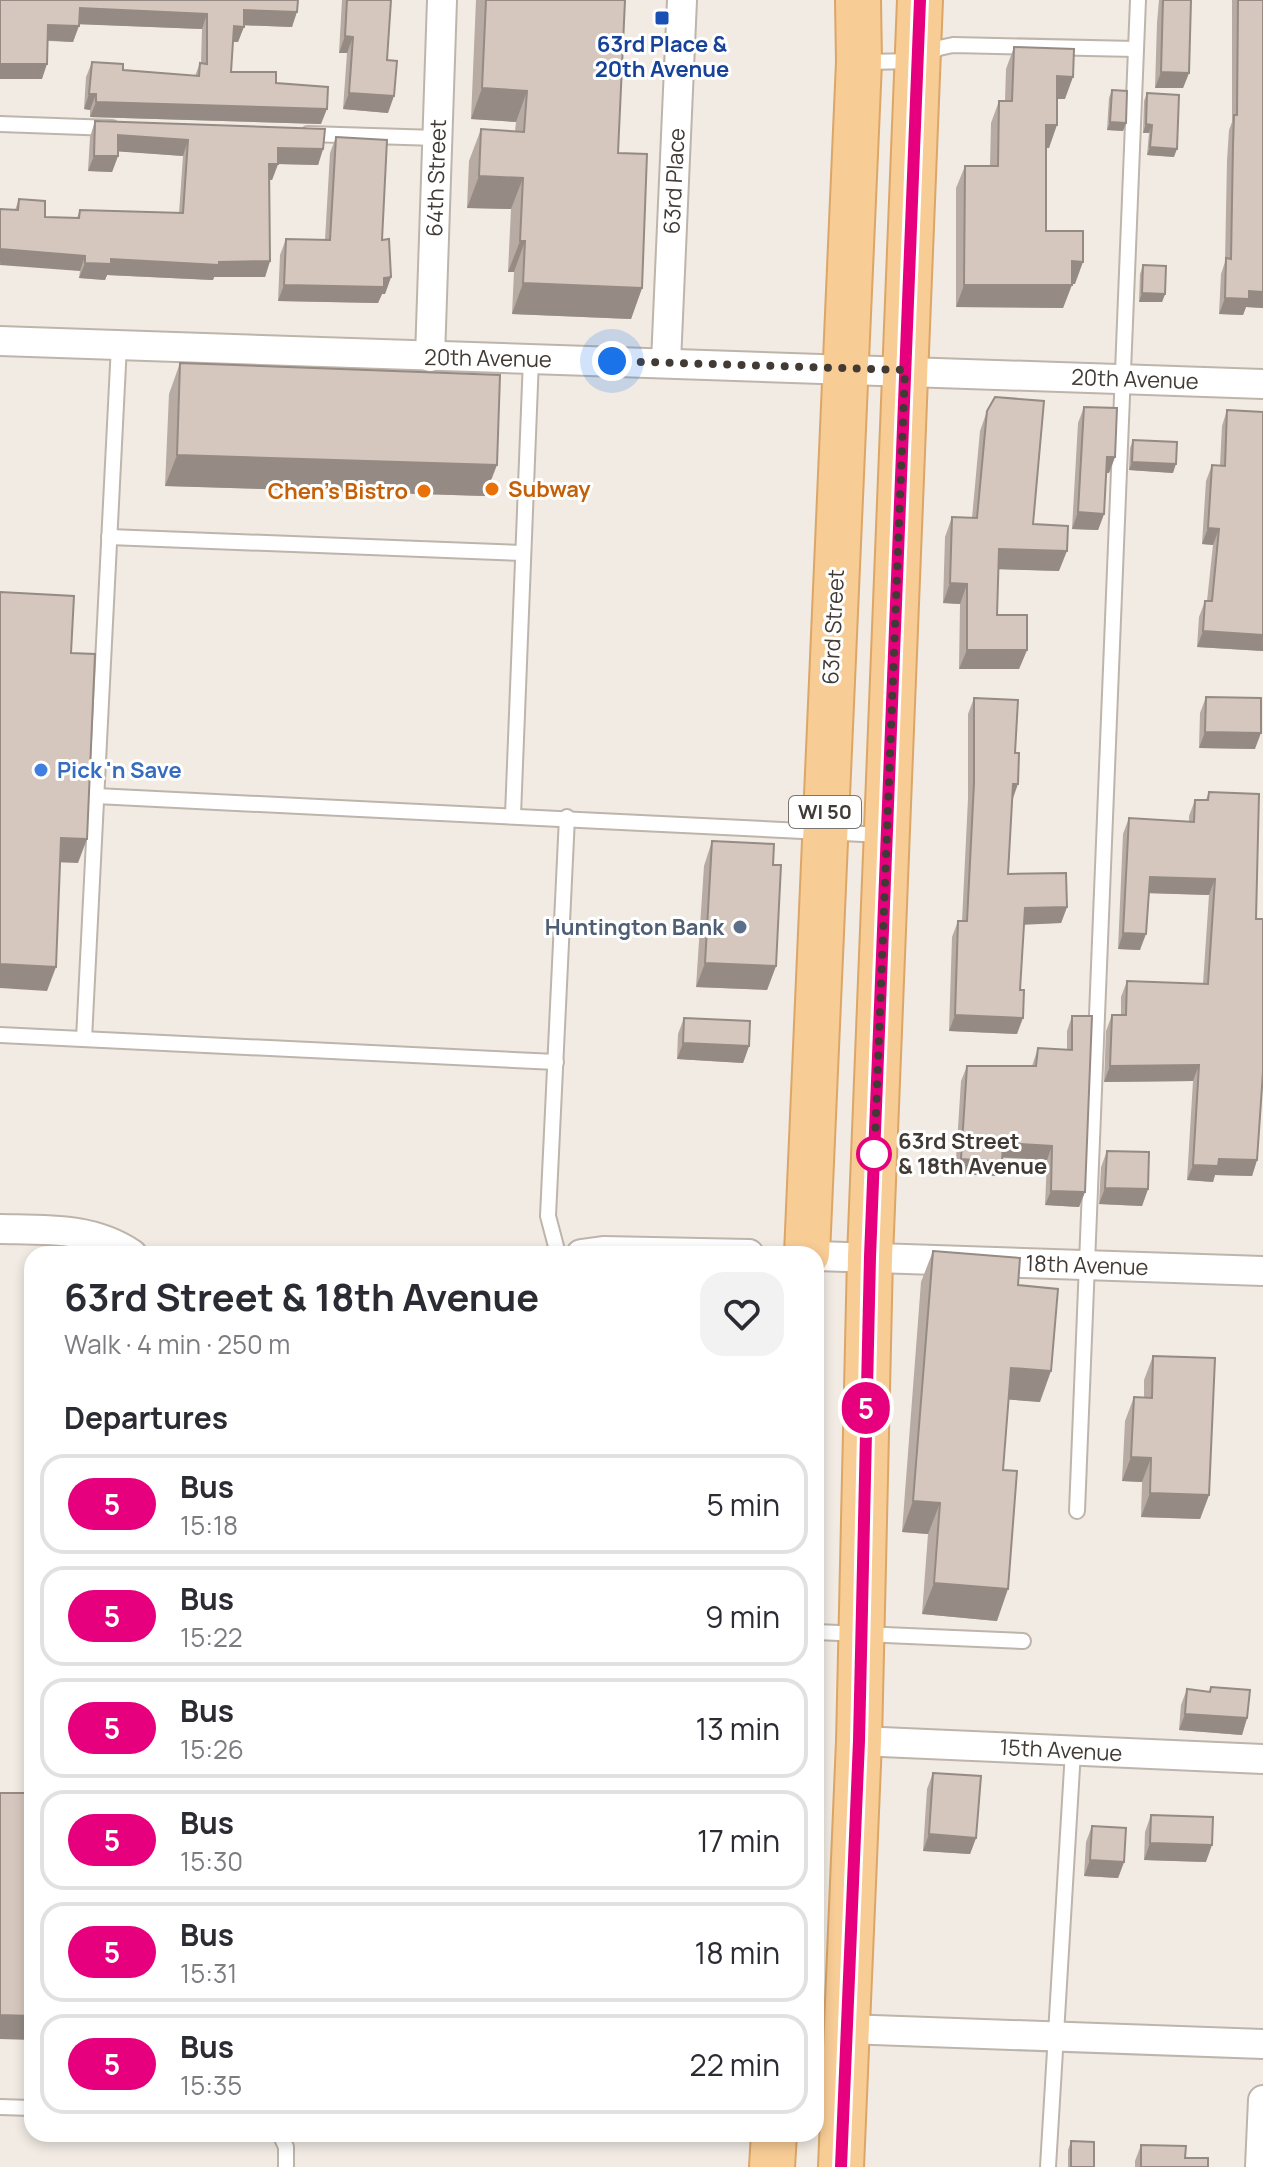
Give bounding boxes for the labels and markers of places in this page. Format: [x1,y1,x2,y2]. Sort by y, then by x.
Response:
marker: 63rd Place & 20th Avenue [653,9,671,27]
place label: 63rd Place & 20th Avenue [595,29,729,84]
place label: Subway [508,474,591,504]
place label: Chen's Bistro [268,476,408,506]
marker: Subway [483,480,501,498]
marker: Chen's Bistro [415,482,433,500]
place label: Pick 'n Save [57,755,182,785]
marker: Pick 'n Save [32,761,50,779]
place label: Huntington Bank [545,912,725,942]
marker: Huntington Bank [731,918,749,936]
place label: 63rd Street & 18th Avenue [898,1126,1047,1181]
marker: 63rd Street & 18th Avenue [857,1137,891,1171]

